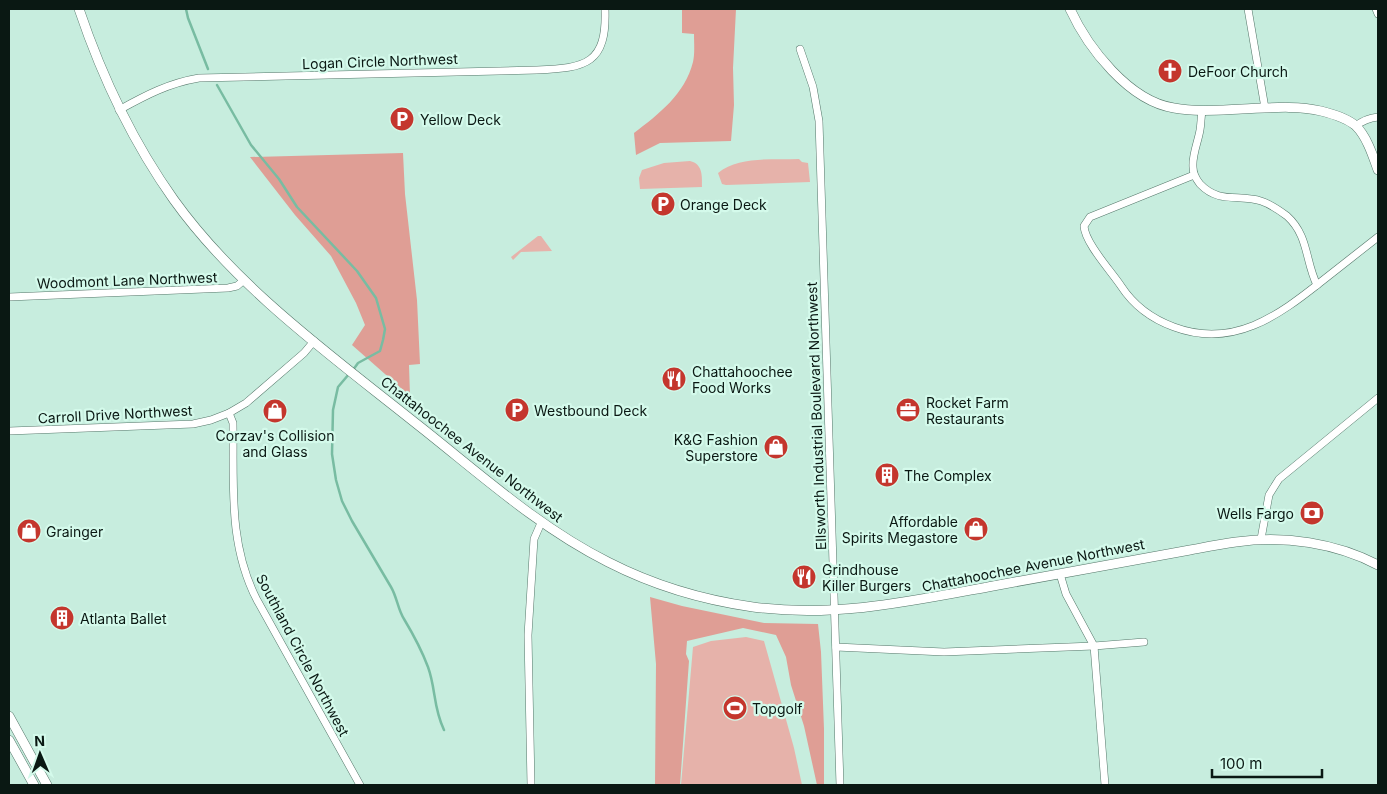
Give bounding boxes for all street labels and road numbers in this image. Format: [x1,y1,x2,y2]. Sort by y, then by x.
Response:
street label: Logan Circle Northwest [302,50,459,72]
street label: Woodmont Lane Northwest [36,268,218,292]
street label: Ellsworth Industrial Boulevard Northwest [803,281,829,550]
street label: Chattahoochee Avenue Northwest [378,373,567,526]
street label: Carroll Drive Northwest [37,401,193,427]
street label: Chattahoochee Avenue Northwest [920,535,1146,595]
street label: Southland Circle Northwest [253,571,353,739]

